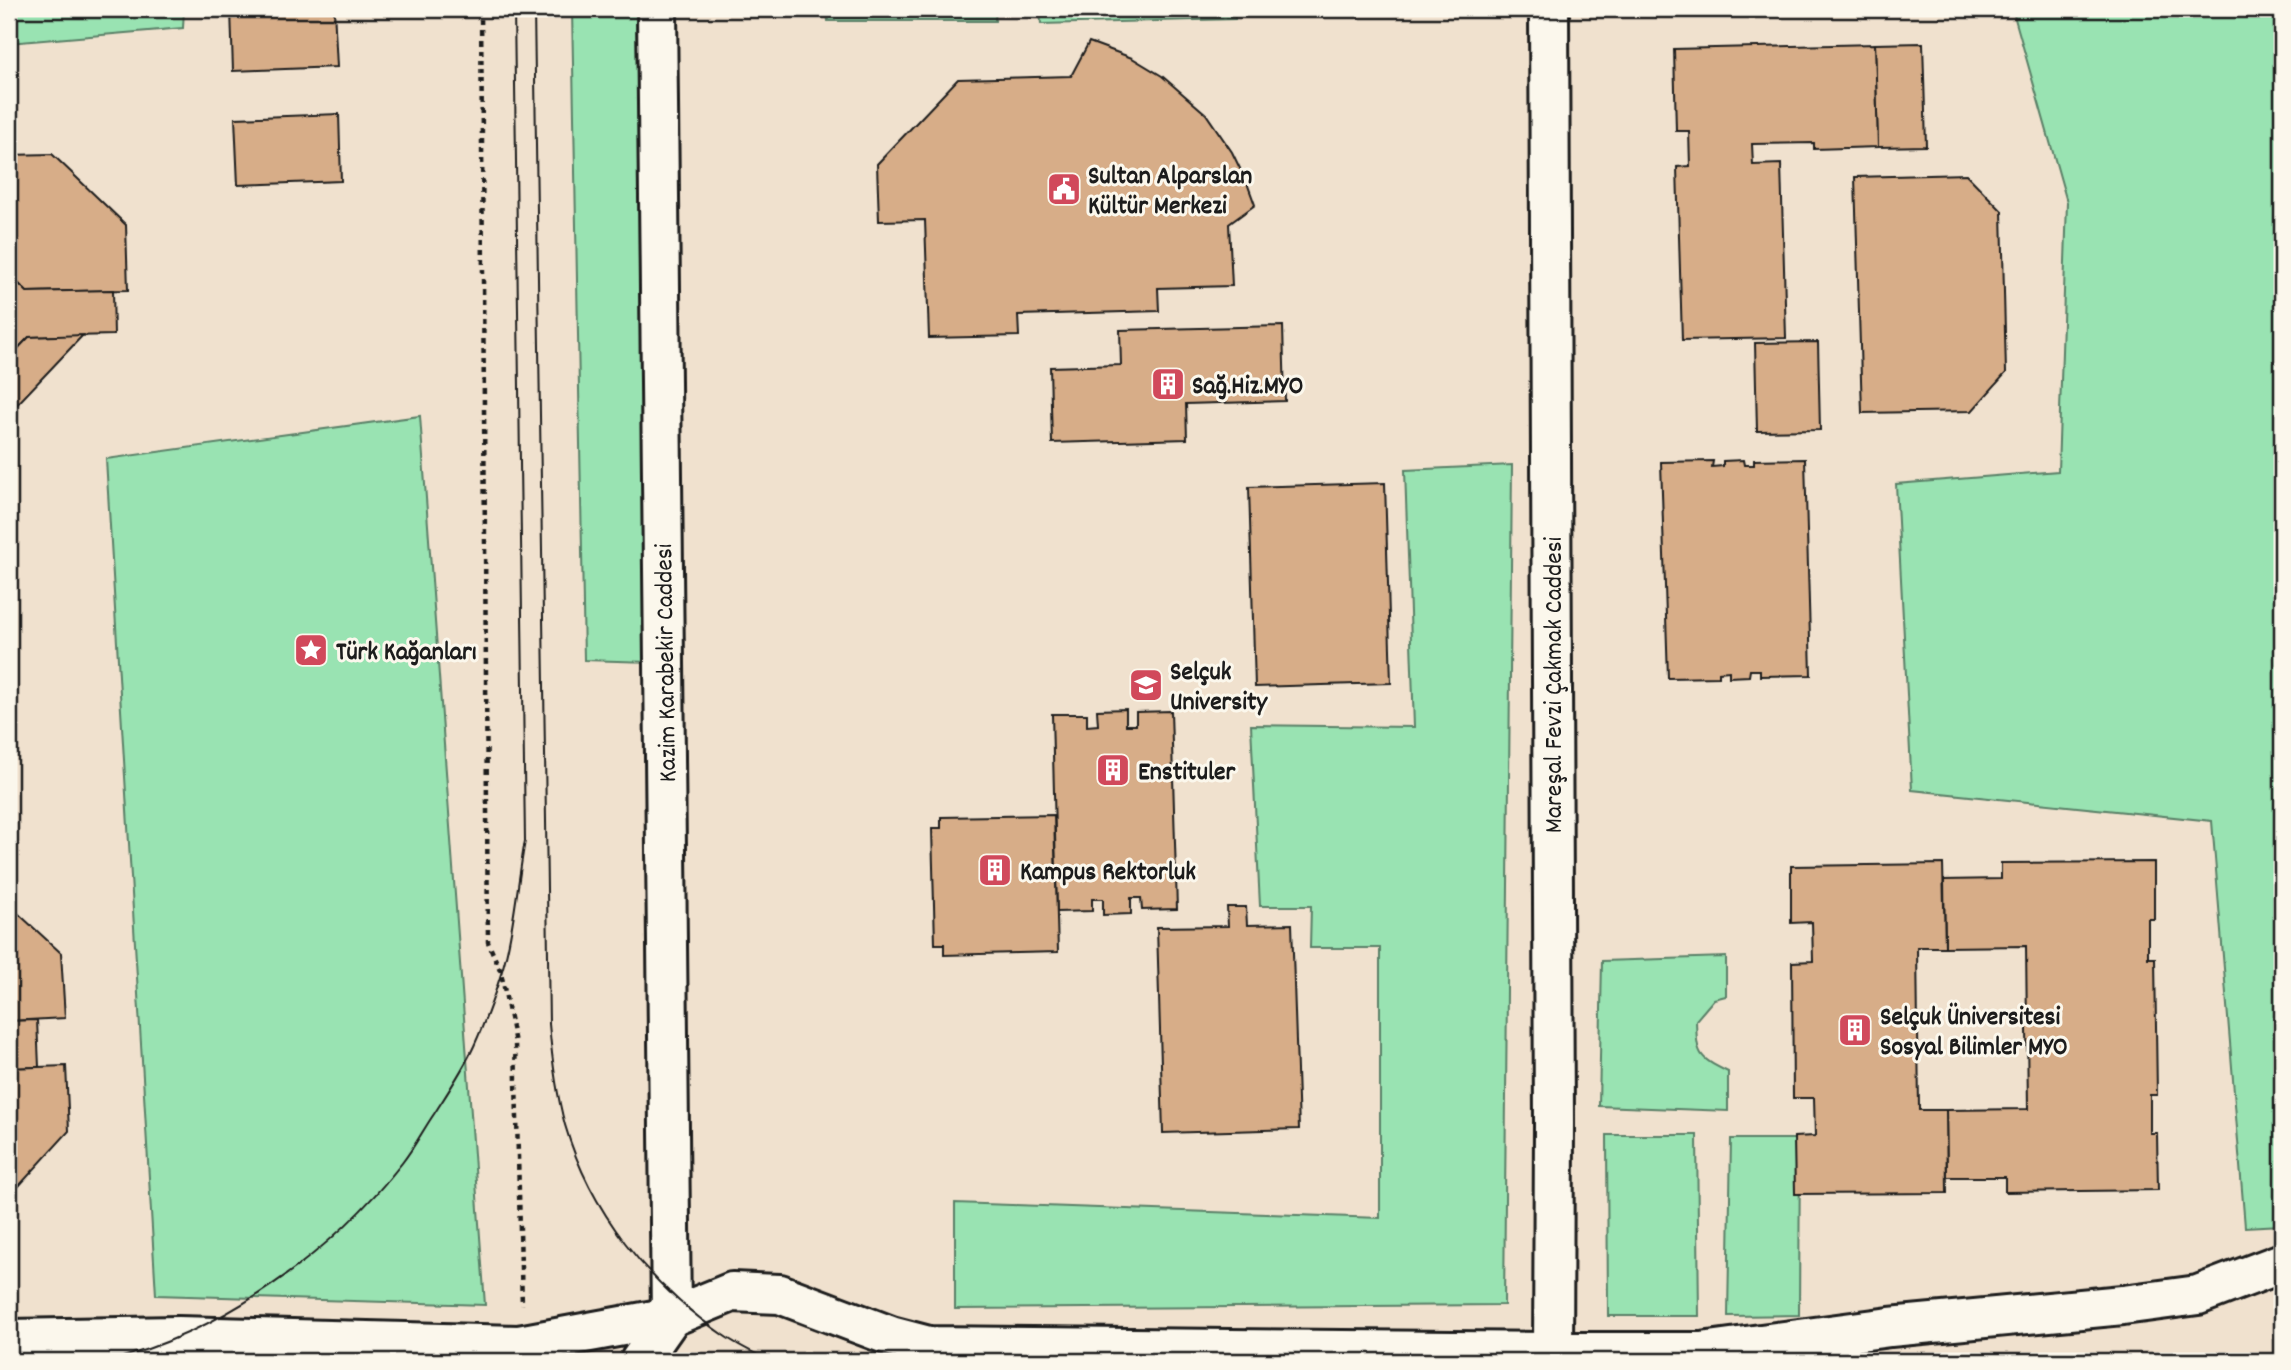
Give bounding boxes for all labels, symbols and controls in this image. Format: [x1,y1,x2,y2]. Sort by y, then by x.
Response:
place label: Sultan Alparslan Kültür Merkezi [1088,159,1252,226]
public building icon: Sultan Alparslan Kültür Merkezi [1045,170,1083,208]
building icon: Sağ.Hiz.MYO [1149,365,1187,403]
place label: Sağ.Hiz.MYO [1192,369,1303,406]
street label: Mareşal Fevzi Çakmak Caddesi [1537,536,1574,833]
street label: Kazim Karabekir Caddesi [647,543,688,783]
place icon: Türk Kağanları [292,631,330,669]
place label: Türk Kağanları [336,635,476,672]
place label: Selçuk University [1170,655,1269,722]
school or university icon: Selçuk University [1127,666,1165,704]
building icon: Enstituler [1094,751,1132,789]
place label: Enstituler [1138,755,1236,792]
building icon: Kampus Rektorluk [976,851,1014,889]
place label: Kampus Rektorluk [1020,855,1196,892]
place label: Selçuk Üniversitesi Sosyal Bilimler MYO [1880,1000,2068,1067]
building icon: Selçuk Üniversitesi Sosyal Bilimler MYO [1836,1011,1874,1049]

